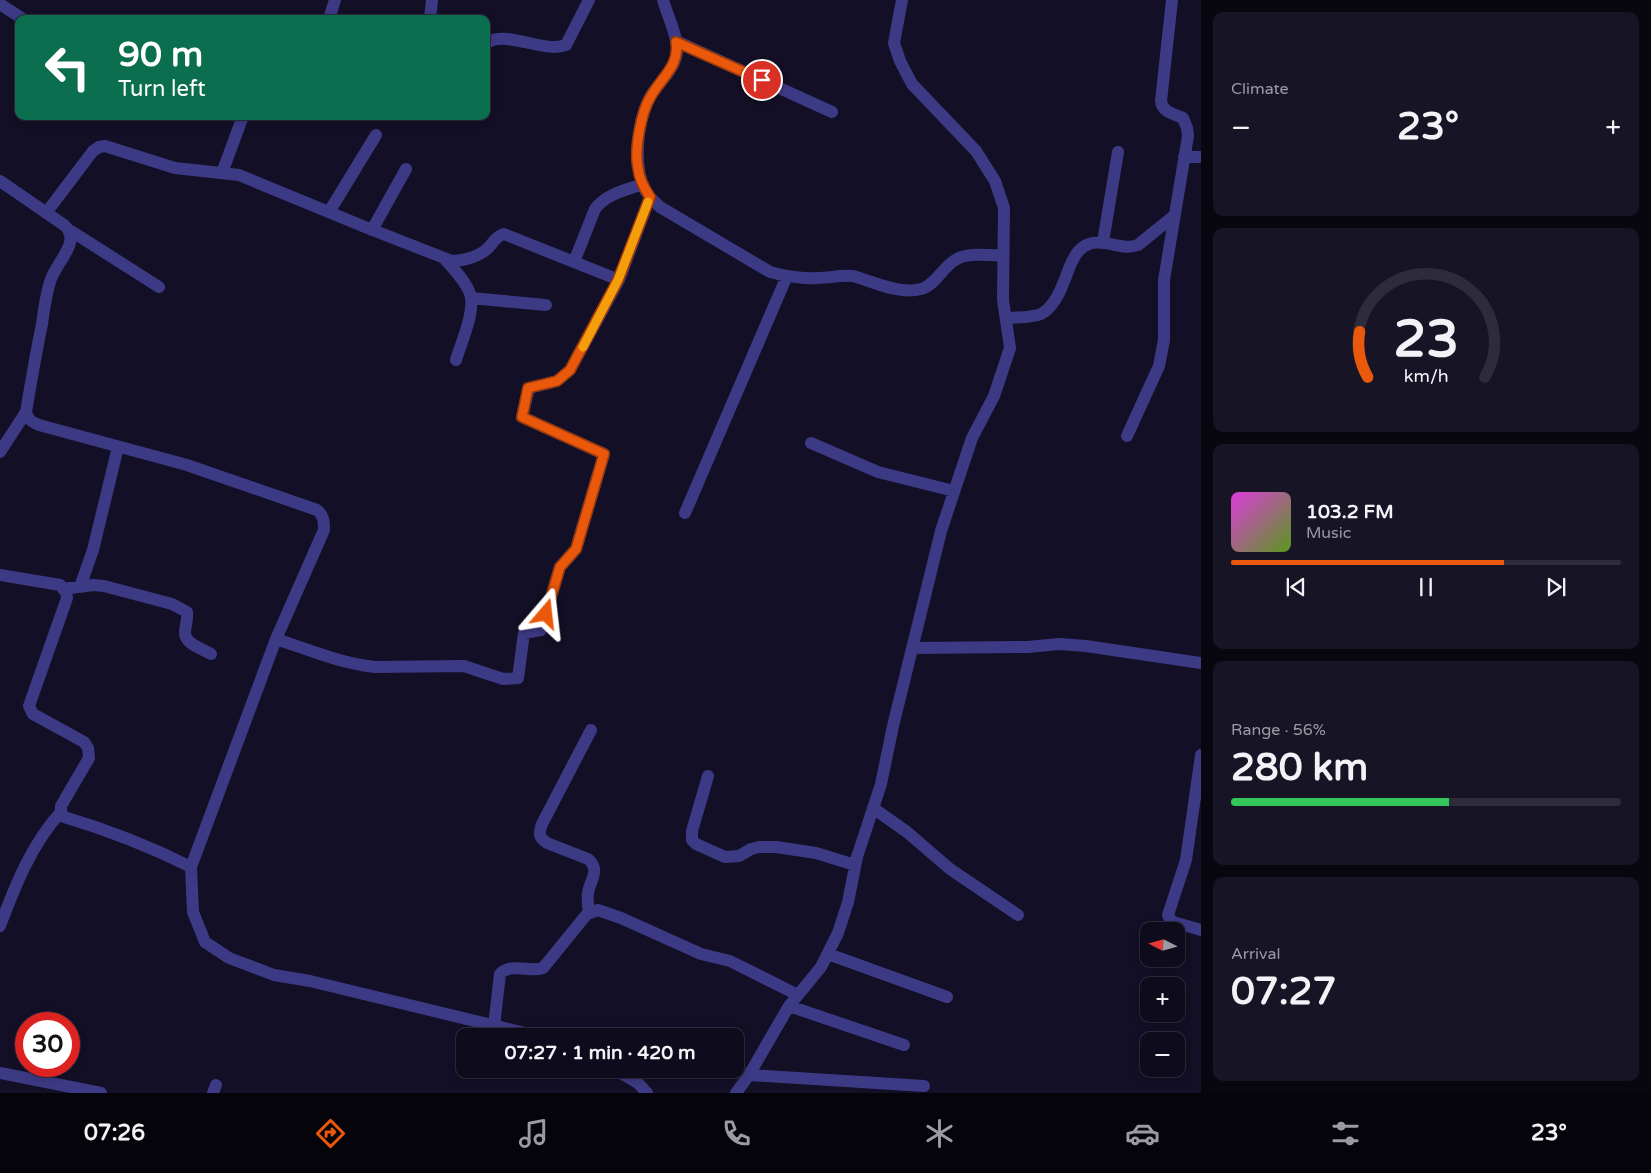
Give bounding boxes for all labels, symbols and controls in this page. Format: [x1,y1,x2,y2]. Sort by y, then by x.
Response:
text: 90 m [118,34,203,76]
icon: left [35,35,100,100]
pin [741,59,783,101]
icon: arrive [748,66,776,94]
text: Turn left [118,76,206,102]
text: Climate [1231,79,1289,99]
text: 23° [1397,104,1459,150]
text: − [1231,111,1251,145]
text: + [1605,111,1621,145]
text: 23 [1393,308,1459,371]
text: km/h [1404,366,1448,387]
text: 103.2 FM [1306,501,1394,523]
text: Music [1306,523,1351,543]
icon: previous [1282,573,1310,601]
icon: pause [1412,573,1440,601]
icon: next [1542,573,1570,601]
position arrow [519,587,571,639]
text: Range · 56% [1231,720,1326,740]
text: 280 km [1231,745,1368,791]
north arrow [1140,922,1185,968]
map controls [1140,922,1185,1077]
text: Arrival [1231,944,1280,964]
text: 07:27 [1231,969,1336,1015]
button: + [1140,977,1185,1022]
speed limit sign: 30 [15,1012,80,1077]
button: − [1140,1032,1185,1077]
text: 07:27 · 1 min · 420 m [504,1042,696,1064]
icon: directions [313,1116,348,1151]
icon: music [516,1116,551,1151]
icon: phone [719,1116,754,1151]
icon: climate [922,1116,957,1151]
icon: car [1125,1116,1160,1151]
icon: filters [1328,1116,1363,1151]
text: 07:26 [84,1120,145,1146]
text: 23° [1531,1120,1567,1146]

